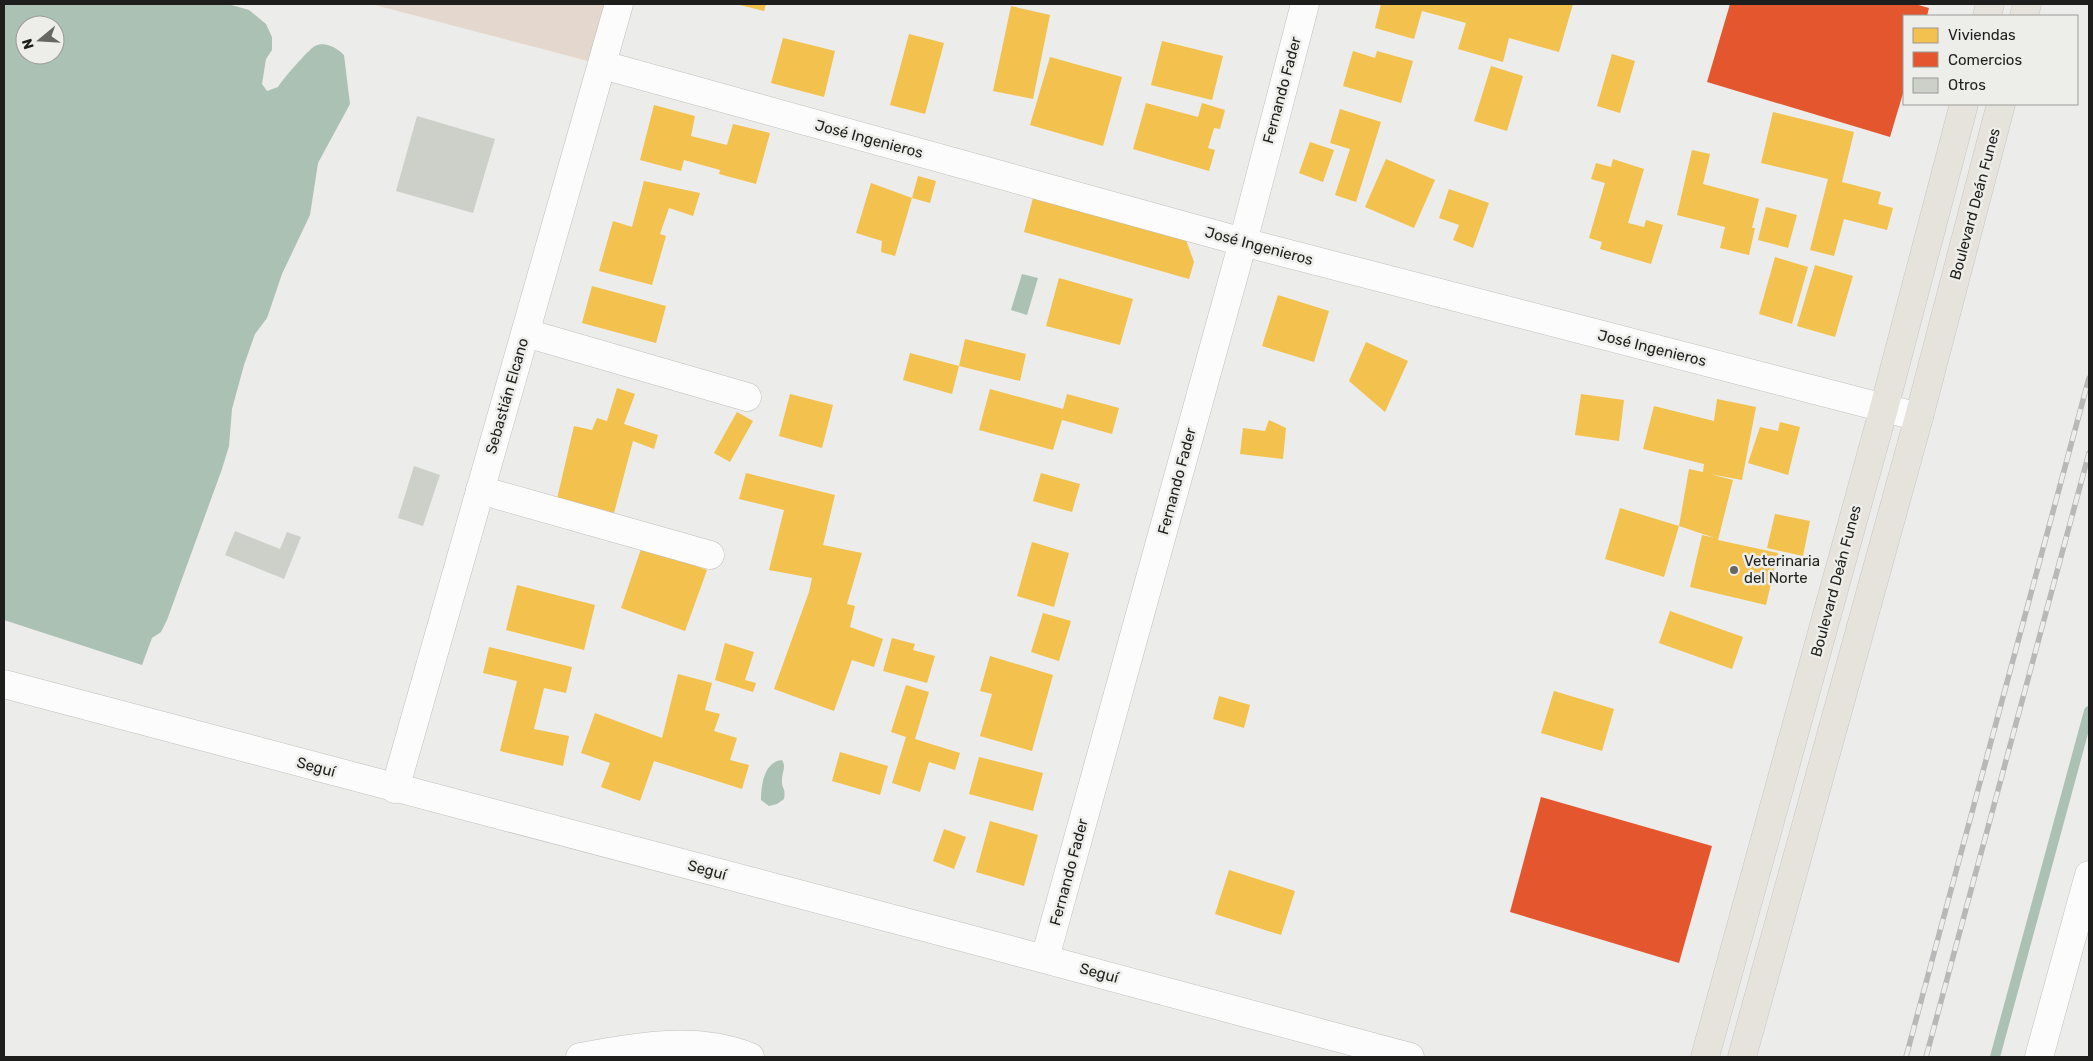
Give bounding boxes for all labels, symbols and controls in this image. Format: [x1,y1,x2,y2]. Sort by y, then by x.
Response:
north arrow [15,15,65,65]
legend [1903,15,2078,105]
text: Viviendas [1948,26,2016,44]
street label: Fernando Fader [1259,34,1305,145]
text: N [18,36,38,51]
text: Comercios [1948,51,2022,69]
text: Otros [1948,76,1986,94]
street label: José Ingenieros [813,116,925,162]
street label: Boulevard Deán Funes [1946,126,2004,282]
street label: José Ingenieros [1203,223,1315,269]
street label: José Ingenieros [1596,326,1709,370]
street label: Sebastián Elcano [482,336,532,456]
street label: Fernando Fader [1154,425,1200,536]
street label: Boulevard Deán Funes [1807,503,1865,659]
place label: Veterinaria del Norte [1744,552,1820,587]
marker: Veterinaria del Norte [1728,564,1740,576]
street label: Seguí [295,753,339,781]
street label: Fernando Fader [1046,816,1092,927]
street label: Seguí [686,856,730,884]
street label: Seguí [1078,959,1122,987]

